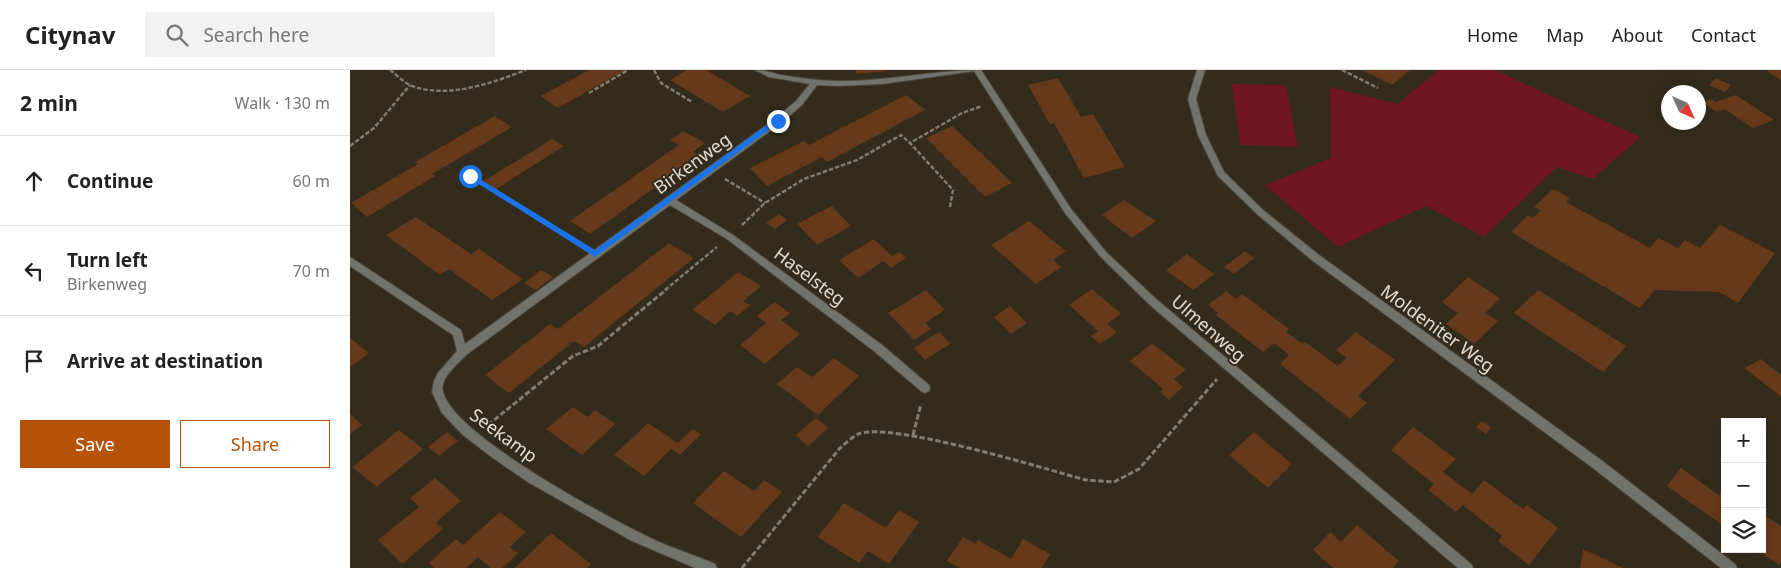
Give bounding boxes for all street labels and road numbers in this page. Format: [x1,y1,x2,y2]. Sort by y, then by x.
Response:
street label: Birkenweg [649,127,735,199]
street label: Haselsteg [770,241,850,311]
street label: Moldeniter Weg [1376,279,1500,377]
street label: Ulmenweg [1167,289,1251,367]
street label: Seekamp [465,402,543,468]

